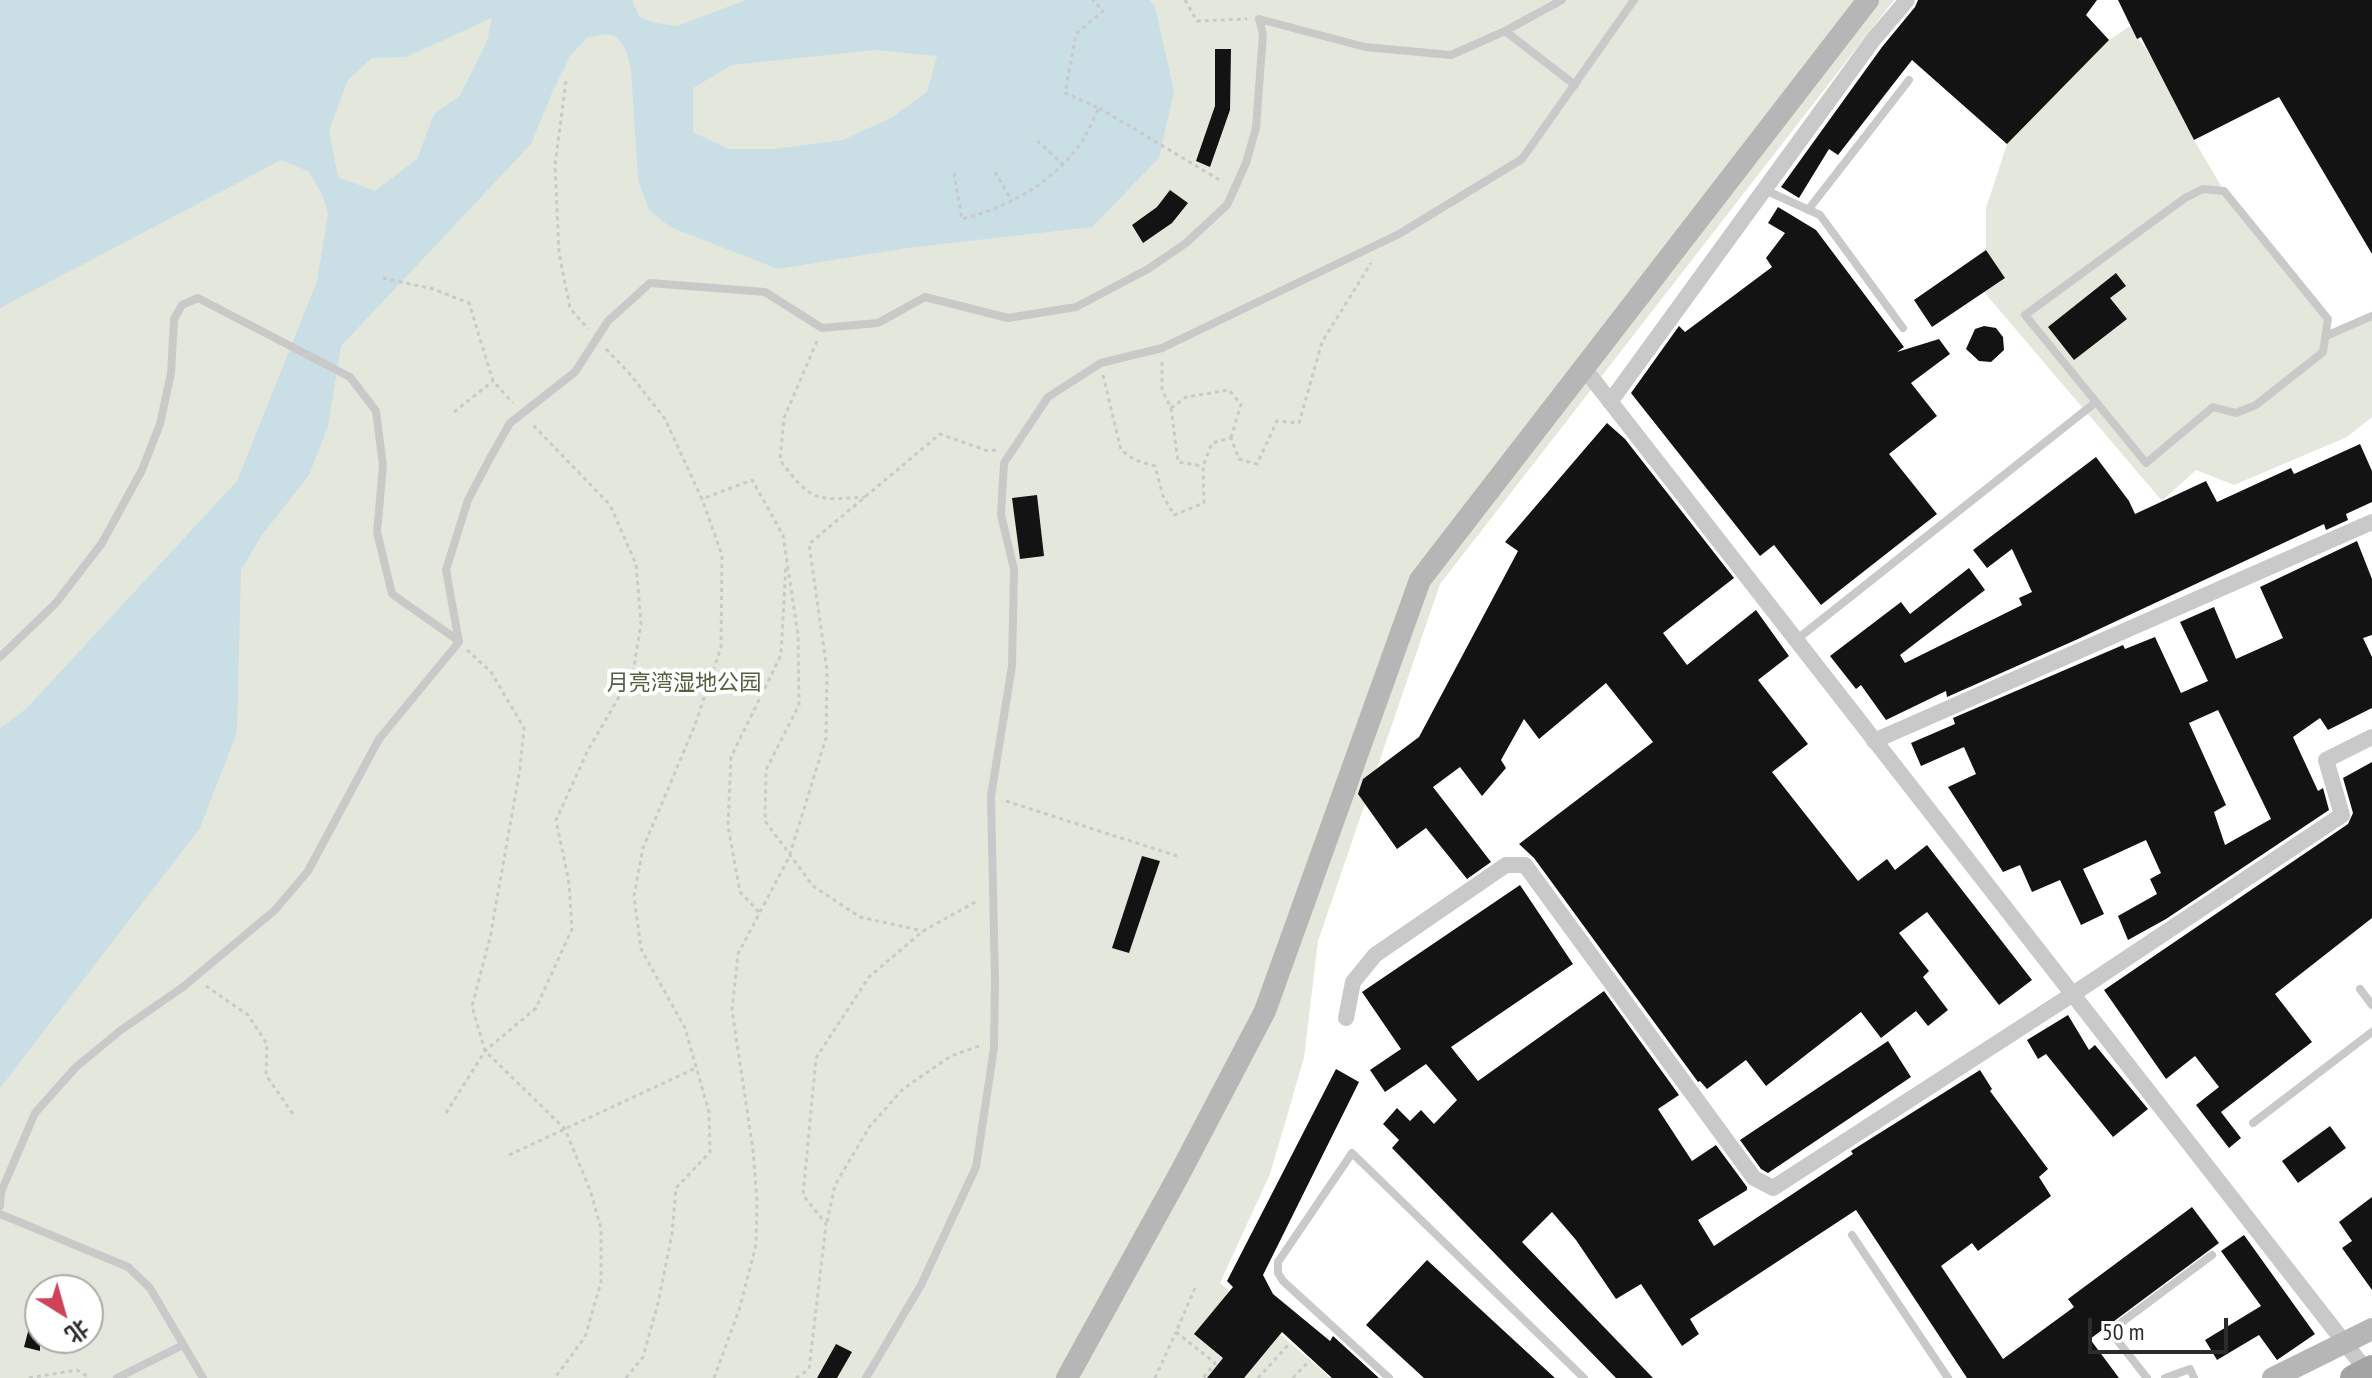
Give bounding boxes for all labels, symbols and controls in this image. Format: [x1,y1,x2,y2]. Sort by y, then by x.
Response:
park label: 月亮湾湿地公园 [607,671,761,697]
north arrow [24,1274,104,1354]
scale bar [2092,1302,2232,1352]
text: 北 [60,1314,94,1349]
text: 50 m [2102,1316,2144,1347]

